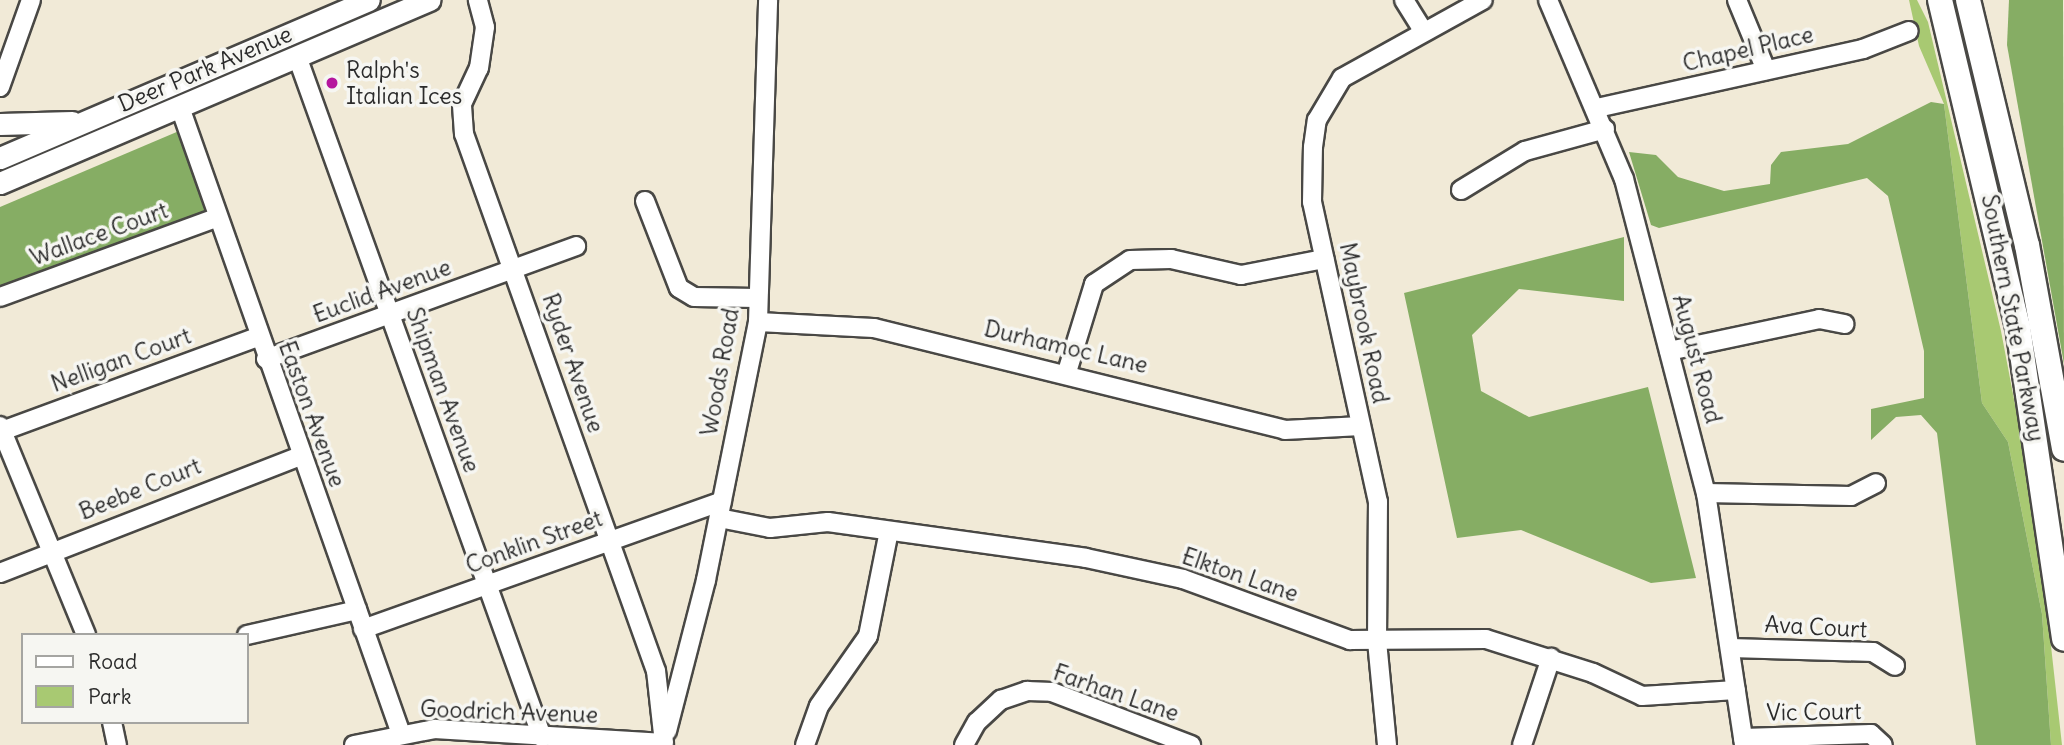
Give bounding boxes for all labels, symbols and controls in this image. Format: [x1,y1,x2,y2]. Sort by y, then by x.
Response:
street label: Deer Park Avenue [114,20,296,118]
street label: Chapel Place [1680,21,1816,77]
place label: Ralph's Italian Ices [346,56,462,110]
marker: Ralph's Italian Ices [324,75,340,91]
street label: Southern State Parkway [1976,192,2050,444]
street label: Wallace Court [27,196,171,272]
street label: Maybrook Road [1334,240,1394,406]
street label: Euclid Avenue [309,253,455,329]
street label: Ryder Avenue [536,290,610,436]
street label: August Road [1667,292,1727,426]
street label: Shipman Avenue [400,304,486,476]
street label: Woods Road [695,306,745,438]
street label: Durhamoc Lane [982,315,1150,379]
street label: Nelligan Court [47,322,195,398]
street label: Easton Avenue [273,337,351,491]
street label: Beebe Court [75,452,205,526]
street label: Conklin Street [462,505,606,579]
street label: Elkton Lane [1178,542,1302,608]
street label: Ava Court [1764,611,1868,643]
legend [21,633,248,724]
text: Road [88,648,137,675]
street label: Farhan Lane [1050,659,1182,727]
text: Park [88,683,131,710]
street label: Goodrich Avenue [420,695,598,729]
street label: Vic Court [1766,697,1862,727]

